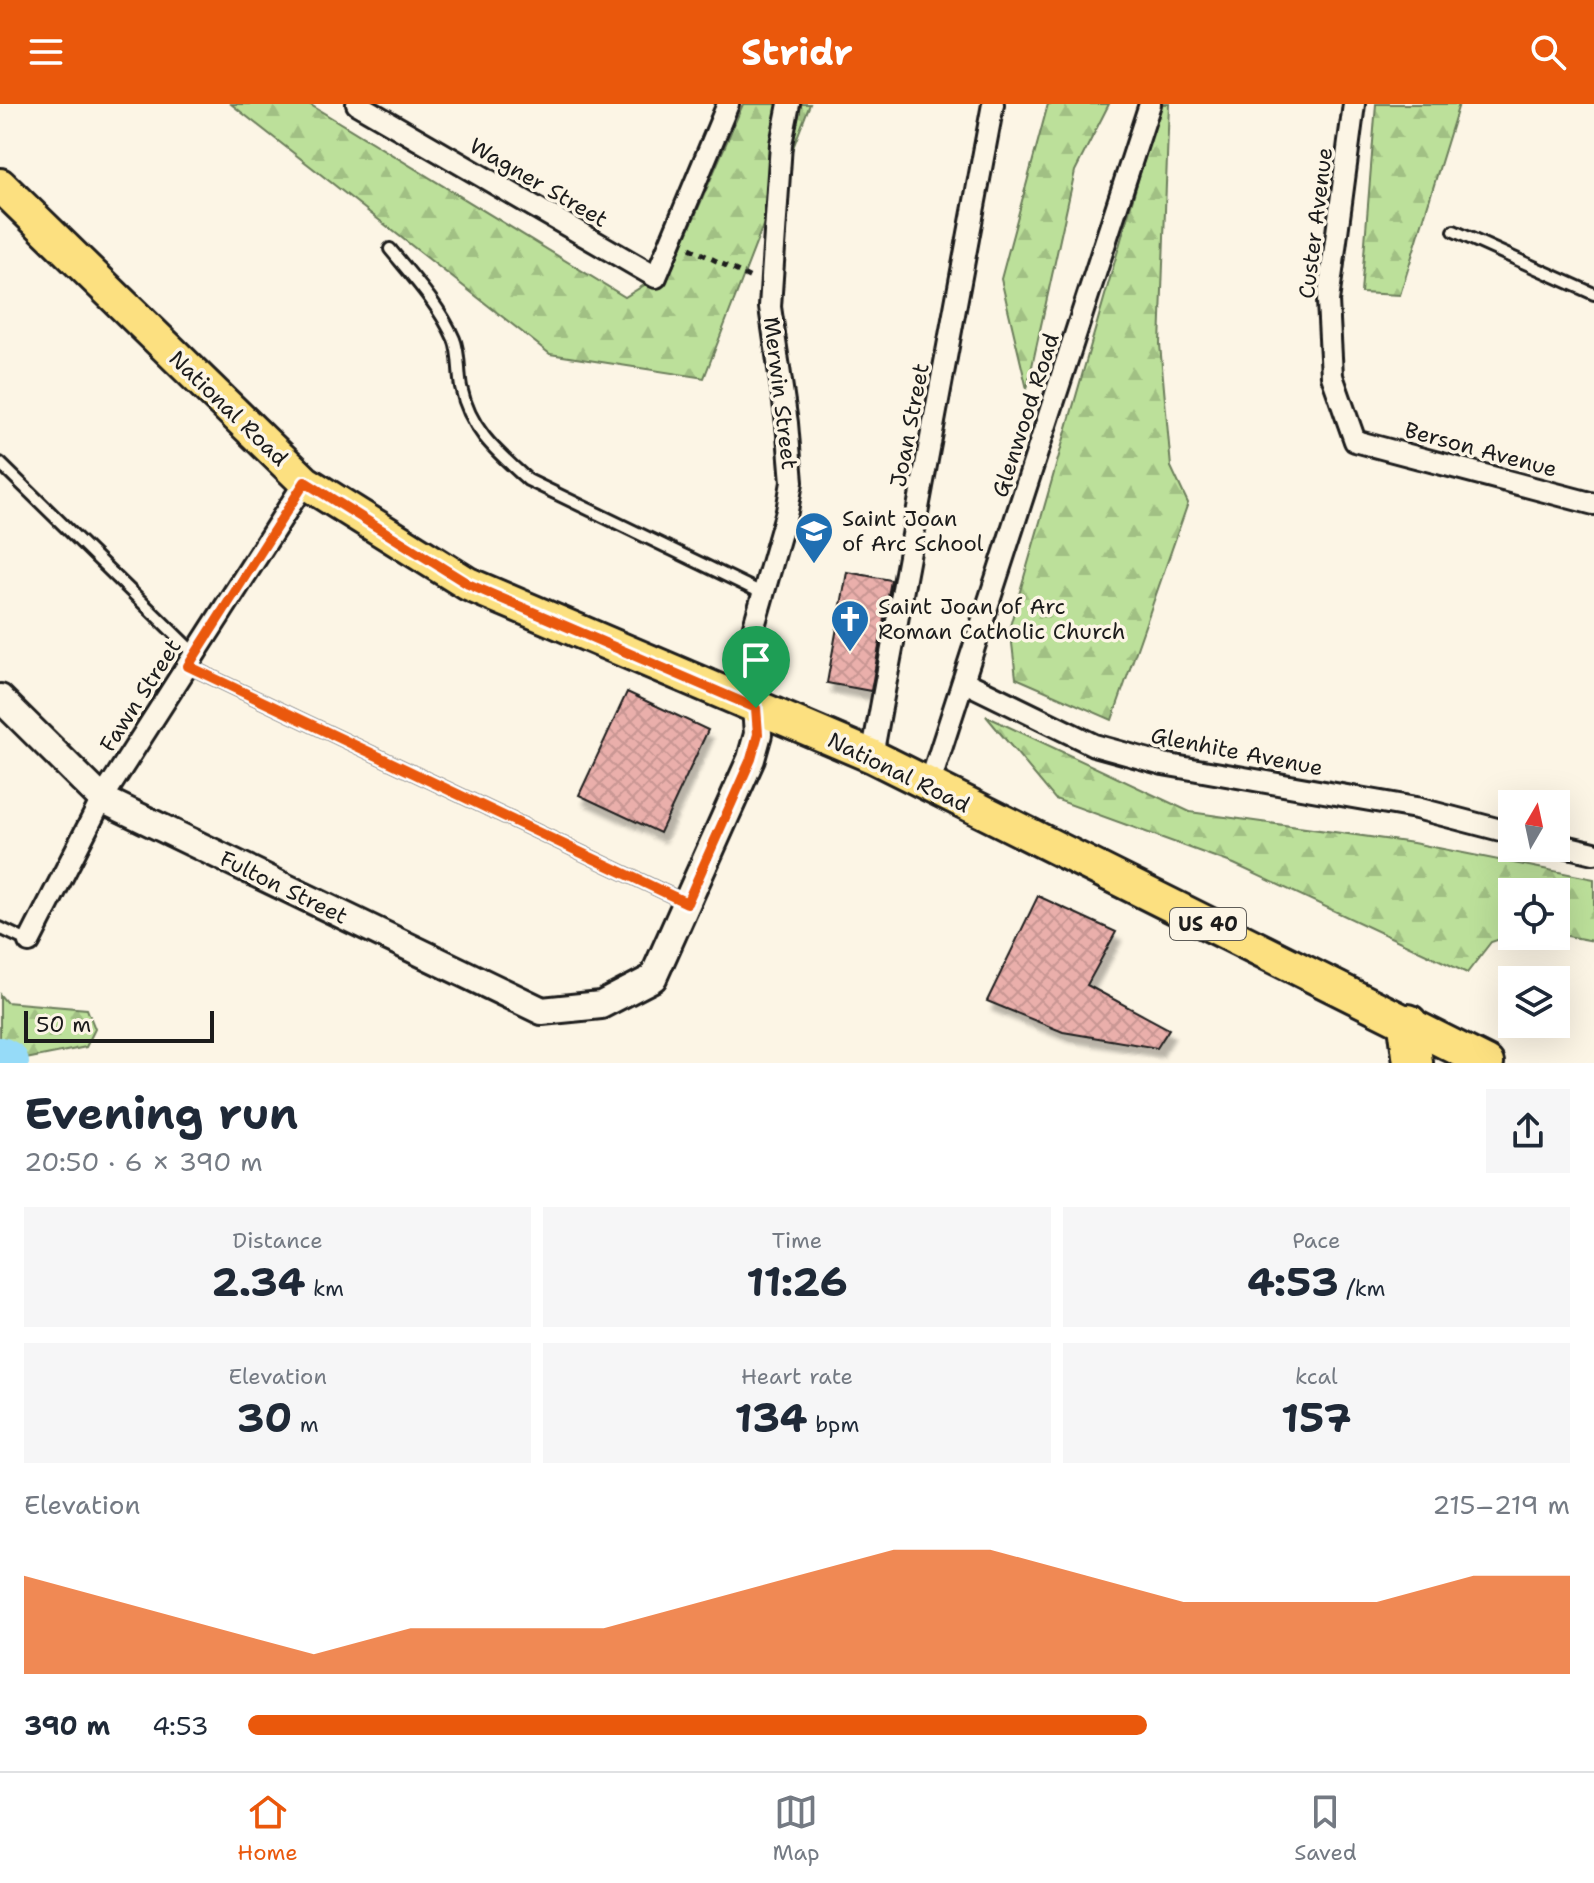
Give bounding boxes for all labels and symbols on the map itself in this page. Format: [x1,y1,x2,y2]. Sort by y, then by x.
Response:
street label: Wagner Street [464,131,613,234]
street label: Custer Avenue [1292,146,1339,300]
street label: Merwin Street [757,315,804,471]
street label: Glenwood Road [985,329,1066,501]
street label: National Road [163,344,294,473]
street label: Joan Street [883,361,936,489]
street label: Berson Avenue [1401,415,1560,484]
place label: Saint Joan of Arc School [842,504,984,558]
school or university icon: Saint Joan of Arc School [793,510,835,565]
place label: Saint Joan of Arc Roman Catholic Church [878,592,1126,646]
church icon: Saint Joan of Arc Roman Catholic Church [829,598,871,653]
pin [722,626,790,708]
street label: Fawn Street [93,633,188,757]
street label: Glenhite Avenue [1148,721,1325,782]
street label: National Road [823,726,975,819]
north arrow [1498,790,1570,862]
street label: Fulton Street [215,844,352,931]
road number: US 40 [1170,908,1246,940]
scale bar [24,1007,214,1043]

